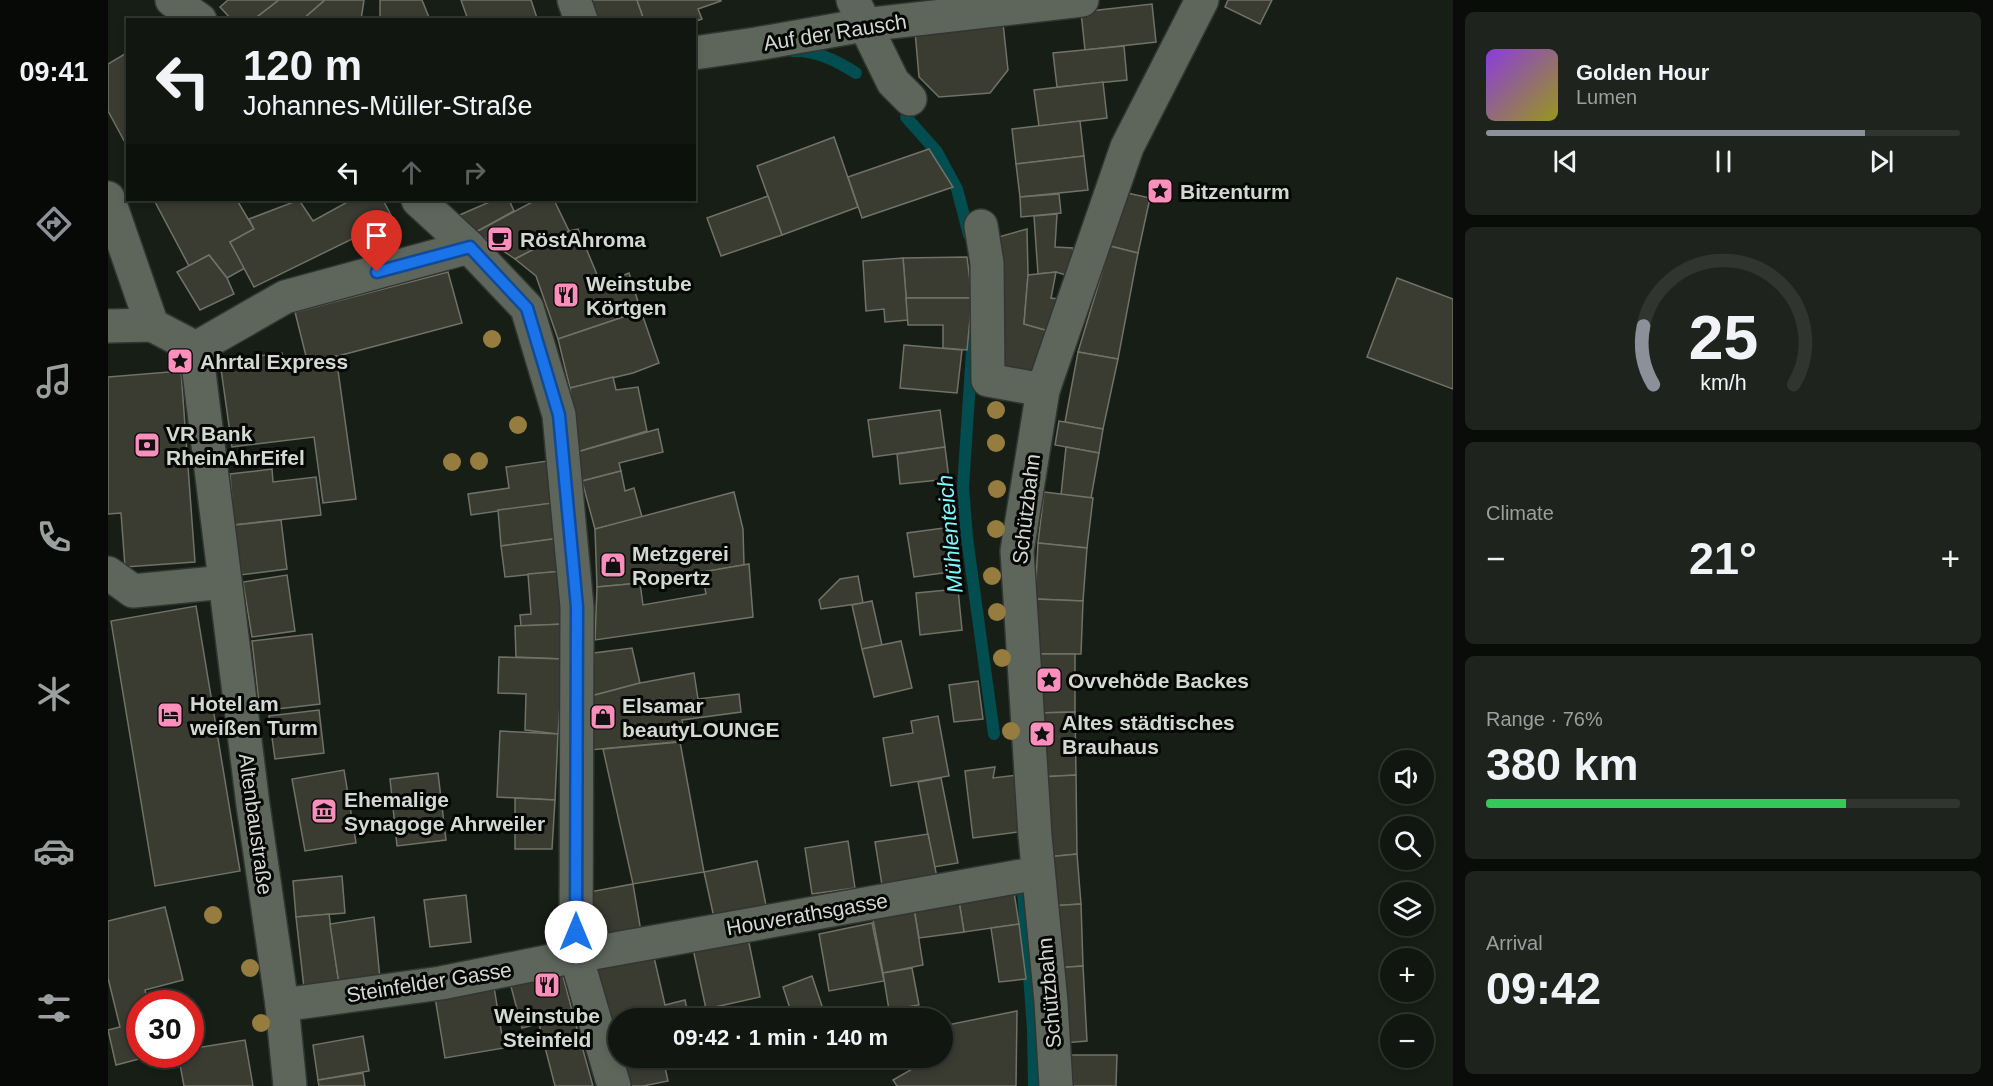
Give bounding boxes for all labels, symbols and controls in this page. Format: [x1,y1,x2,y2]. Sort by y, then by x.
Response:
street label: Auf der Rausch [762,9,908,55]
icon: left [144,42,222,120]
text: 120 m [243,42,362,89]
text: 09:41 [19,57,89,87]
text: Golden Hour [1576,60,1709,85]
text: Lumen [1576,86,1637,108]
text: Johannes-Müller-Straße [243,91,533,121]
icon: previous [1549,145,1582,178]
icon: pause [1707,145,1740,178]
icon: next [1865,145,1898,178]
icon: left [332,156,365,189]
icon: ahead [395,156,428,189]
icon: right [458,156,491,189]
place icon: Bitzenturm [1145,176,1175,206]
place label: Bitzenturm [1180,180,1290,203]
icon: directions [33,203,75,245]
pin [351,210,402,272]
icon: arrive [360,219,393,252]
cafe icon: RöstAhroma [485,224,515,254]
place label: RöstAhroma [520,228,646,251]
place label: Weinstube Körtgen [586,272,692,319]
restaurant icon: Weinstube Körtgen [551,280,581,310]
text: 25 [1688,303,1758,372]
place icon: Ahrtal Express [165,346,195,376]
place label: Ahrtal Express [200,350,348,373]
icon: music [33,360,75,402]
text: km/h [1700,372,1746,396]
place label: VR Bank RheinAhrEifel [166,422,305,469]
bank icon: VR Bank RheinAhrEifel [132,430,162,460]
street label: Schützbahn [1008,453,1044,565]
water label: Mühlenteich [932,474,968,594]
text: Climate [1486,502,1554,524]
icon: phone [33,516,75,558]
text: 21° [1689,533,1757,584]
text: − [1486,540,1505,577]
text: + [1941,540,1960,577]
place label: Metzgerei Ropertz [632,542,729,589]
shop icon: Metzgerei Ropertz [598,550,628,580]
place icon: Ovvehöde Backes [1034,665,1064,695]
place label: Ovvehöde Backes [1068,669,1249,692]
icon: climate [33,673,75,715]
place label: Hotel am weißen Turm [189,692,318,739]
place label: Elsamar beautyLOUNGE [622,694,780,741]
hotel icon: Hotel am weißen Turm [155,700,185,730]
shop icon: Elsamar beautyLOUNGE [588,702,618,732]
text: Range · 76% [1486,708,1603,730]
place label: Altes städtisches Brauhaus [1062,711,1235,758]
place icon: Altes städtisches Brauhaus [1027,719,1057,749]
text: 380 km [1486,739,1639,790]
map controls [1380,750,1434,1068]
button: sound [1380,750,1434,804]
street label: Altenbaustraße [235,752,277,896]
place label: Ehemalige Synagoge Ahrweiler [344,788,545,835]
museum icon: Ehemalige Synagoge Ahrweiler [309,796,339,826]
button: search [1380,816,1434,870]
icon: car [33,830,75,872]
button: layers [1380,882,1434,936]
street label: Houverathsgasse [725,888,889,940]
position arrow [544,900,608,964]
text: Arrival [1486,932,1543,954]
street label: Schützbahn [1033,937,1065,1049]
button: + [1380,948,1434,1002]
street label: Steinfelder Gasse [345,958,513,1006]
text: 09:42 [1486,963,1601,1014]
restaurant icon: Weinstube Steinfeld [532,970,562,1000]
icon: filters [33,987,75,1029]
speed limit sign: 30 [126,990,204,1068]
place label: Weinstube Steinfeld [494,1004,600,1051]
button: − [1380,1014,1434,1068]
text: 09:42 · 1 min · 140 m [673,1025,888,1050]

